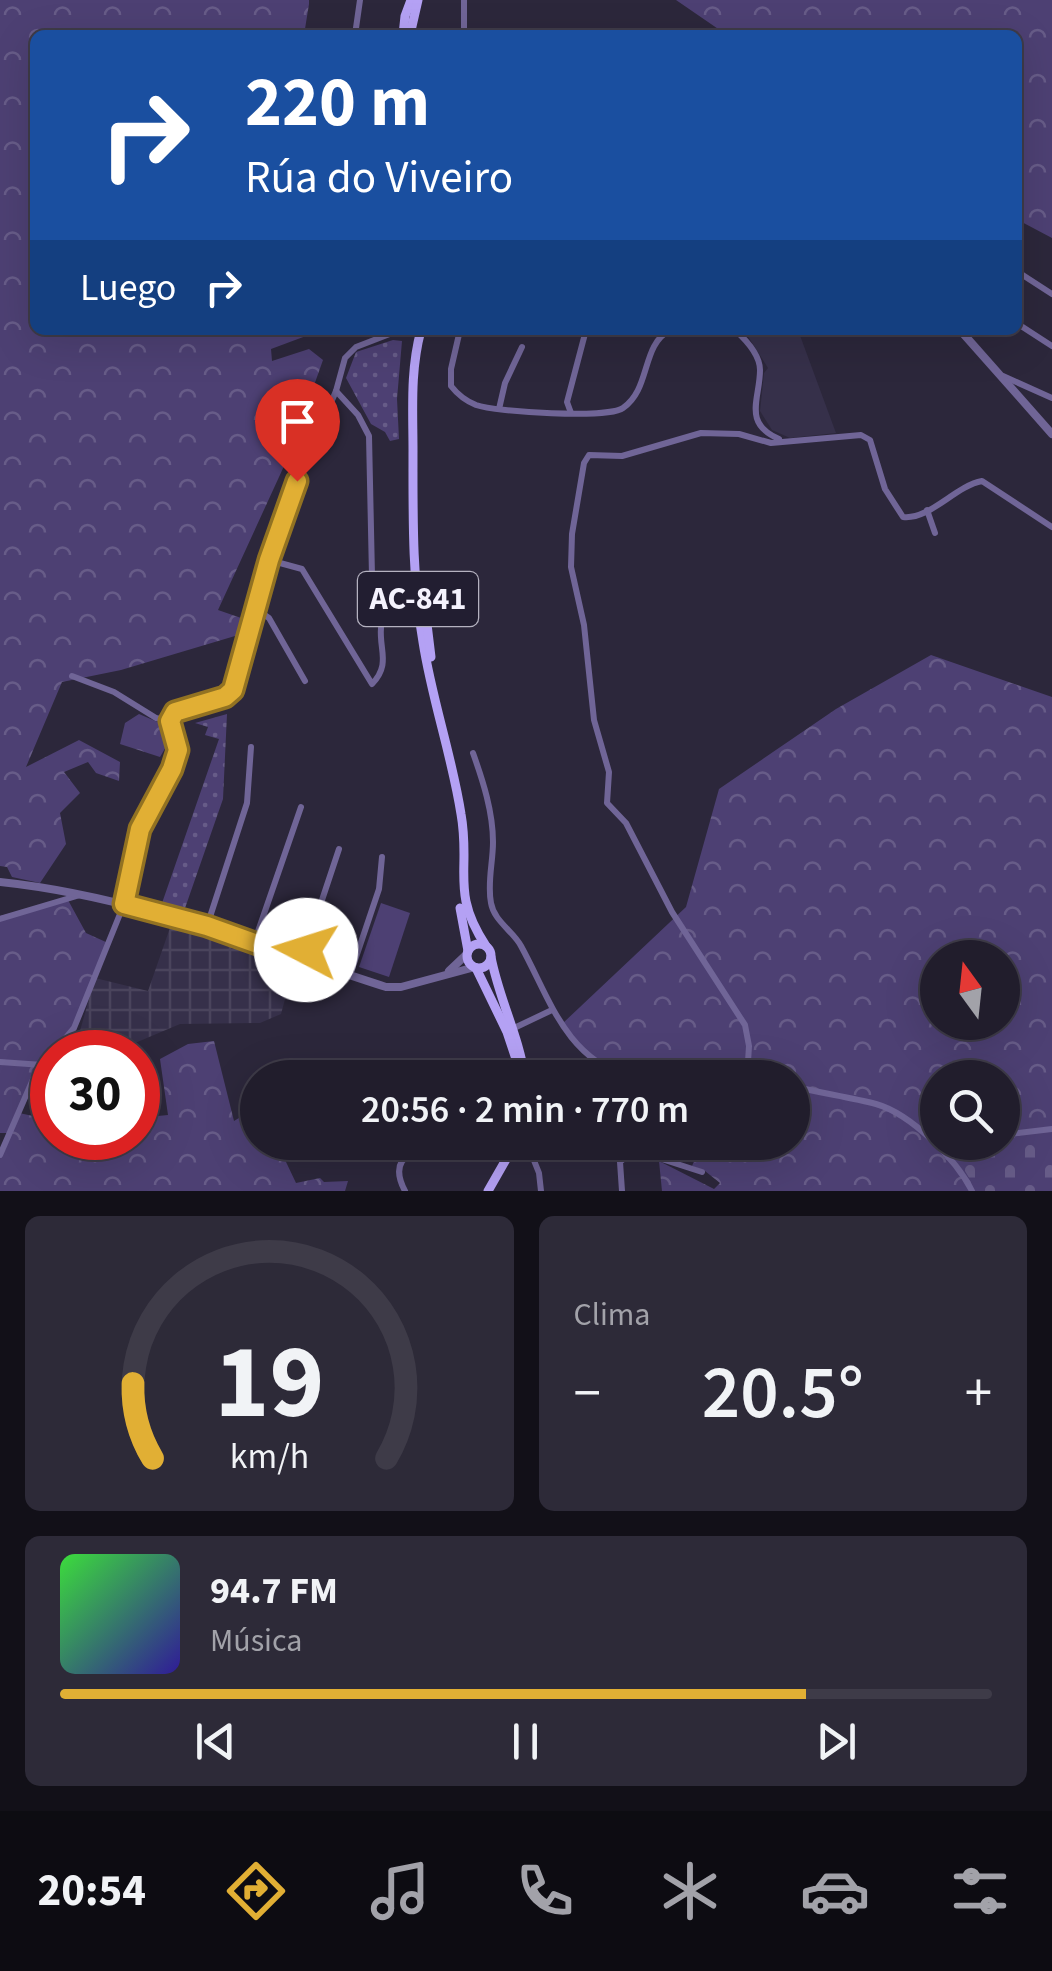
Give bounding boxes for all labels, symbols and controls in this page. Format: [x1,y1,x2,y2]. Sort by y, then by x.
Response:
text: 220 m [245,53,430,153]
icon: right [80,70,210,200]
text: Rúa do Viveiro [245,146,513,210]
icon: right [196,260,251,315]
text: Luego [80,261,176,315]
pin [255,379,340,482]
icon: arrive [270,394,325,449]
road number: AC-841 [358,572,478,626]
position arrow [254,898,358,1002]
north arrow [920,940,1020,1040]
map controls [920,940,1020,1160]
speed limit sign: 30 [30,1030,160,1160]
button: search [920,1060,1020,1160]
text: 20:56 · 2 min · 770 m [361,1083,689,1137]
text: Clima [574,1292,650,1338]
text: 19 [214,1310,324,1458]
text: 20.5° [702,1340,864,1447]
text: − [574,1355,601,1433]
text: + [965,1355,992,1433]
text: km/h [230,1431,309,1482]
text: 94.7 FM [210,1564,338,1618]
text: Música [210,1618,302,1664]
icon: previous [188,1714,243,1769]
icon: pause [498,1714,553,1769]
icon: next [809,1714,864,1769]
icon: directions [221,1856,291,1926]
icon: music [365,1856,435,1926]
icon: phone [510,1856,580,1926]
icon: climate [655,1856,725,1926]
icon: car [800,1856,870,1926]
icon: filters [945,1856,1015,1926]
text: 20:54 [37,1859,146,1923]

